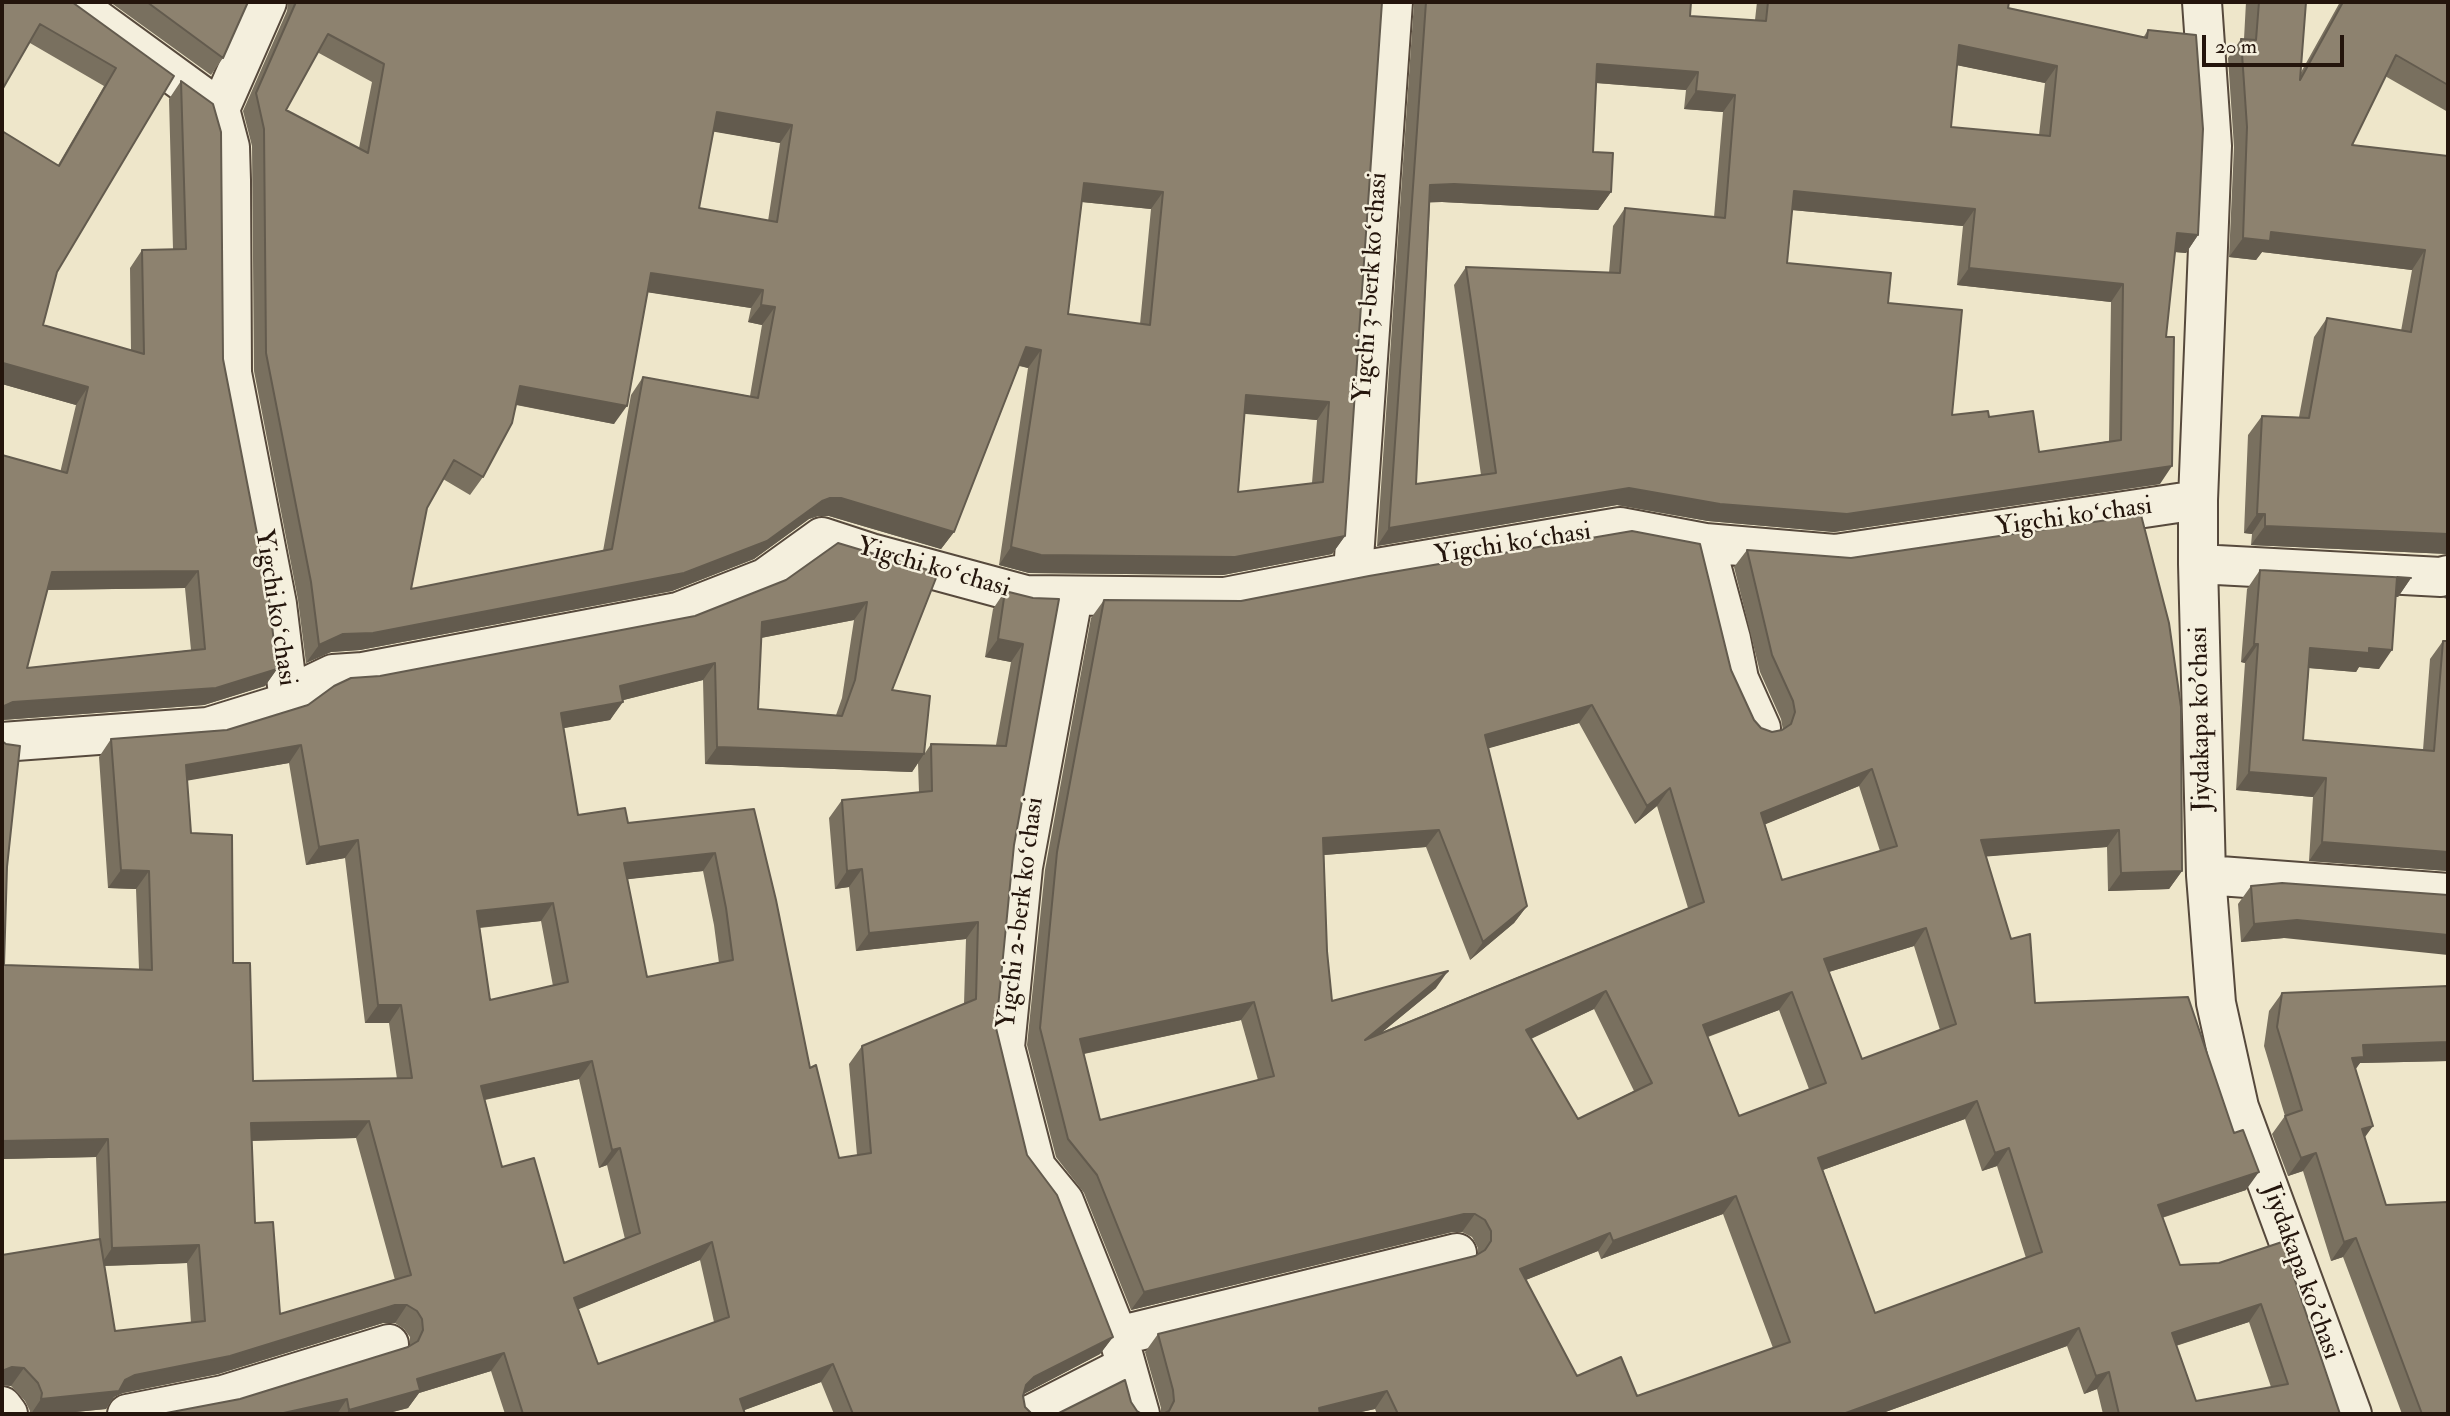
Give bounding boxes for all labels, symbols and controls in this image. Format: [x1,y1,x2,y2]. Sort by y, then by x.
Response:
scale bar [2205,21,2347,65]
text: 20 m [2215,33,2257,60]
street label: Yigchi 3-berk koʻchasi [1348,171,1396,403]
street label: Yigchi koʻchasi [1994,492,2154,544]
street label: Yigchi koʻchasi [1433,517,1593,573]
street label: Yigchi koʻchasi [246,528,302,688]
street label: Yigchi koʻchasi [853,532,1013,606]
street label: Jiydakapa ko'chasi [2185,626,2219,812]
street label: Yigchi 2-berk koʻchasi [992,795,1052,1031]
street label: Jiydakapa ko'chasi [2254,1180,2346,1364]

